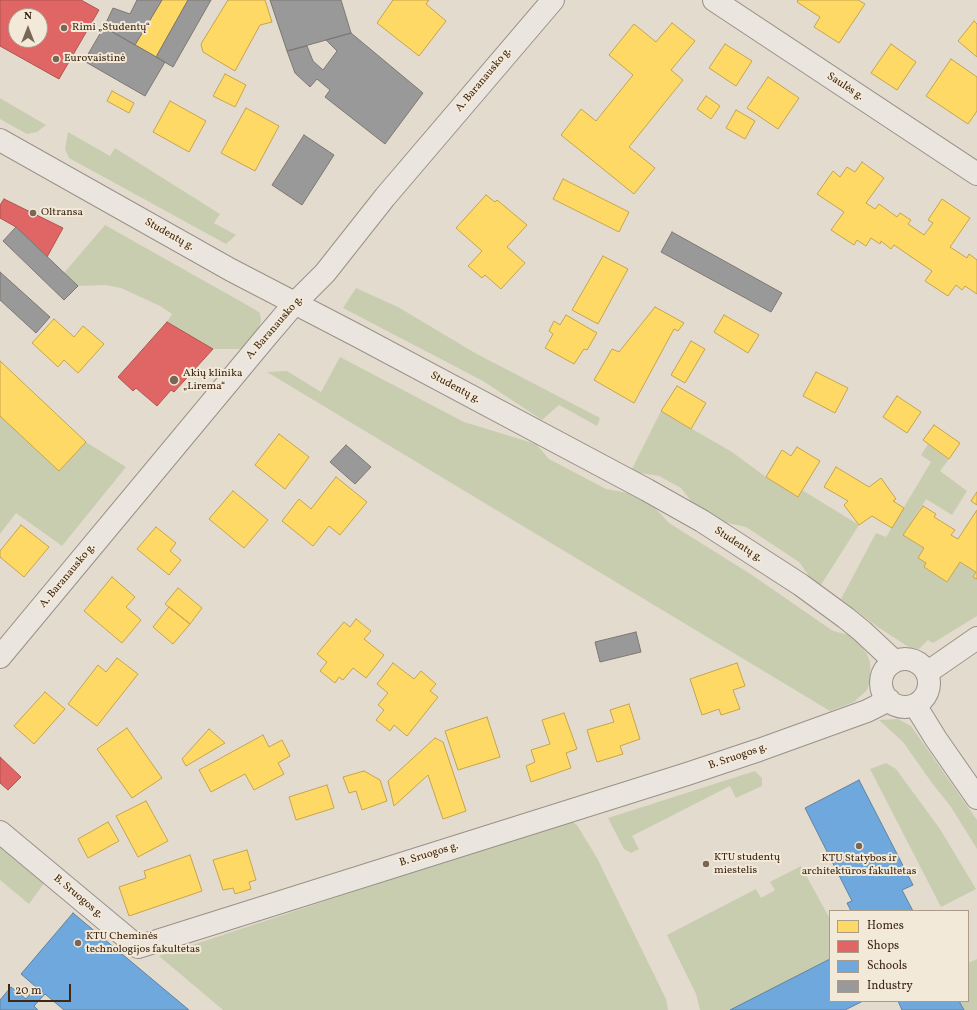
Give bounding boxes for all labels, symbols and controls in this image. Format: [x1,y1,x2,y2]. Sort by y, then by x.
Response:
north arrow [8,8,48,48]
text: N [24,9,32,24]
place label: Rimi „Studentų“ [72,21,150,35]
marker: Rimi „Studentų“ [59,23,69,33]
street label: A. Baranausko g. [453,45,515,115]
place label: Eurovaistinė [64,52,125,66]
marker: Eurovaistinė [51,54,61,64]
street label: Saulės g. [824,70,866,104]
place label: Oltransa [41,206,83,220]
marker: Oltransa [28,208,38,218]
street label: Studentų g. [142,216,196,254]
street label: A. Baranausko g. [244,293,306,363]
place label: Akių klinika „Lirema“ [183,367,242,393]
street label: Studentų g. [428,369,482,407]
marker: Akių klinika „Lirema“ [168,374,180,386]
street label: Studentų g. [712,525,764,565]
street label: A. Baranausko g. [37,541,99,611]
street label: B. Sruogos g. [707,741,769,773]
street label: B. Sruogos g. [398,840,460,870]
marker: KTU Statybos ir architektūros fakultetas [854,841,864,851]
place label: KTU studentų miestelis [714,851,780,877]
place label: KTU Statybos ir architektūros fakultetas [802,852,916,878]
marker: KTU studentų miestelis [701,859,711,869]
street label: B. Sruogos g. [50,872,106,922]
legend [829,910,969,1002]
text: Homes [867,918,904,934]
place label: KTU Cheminės technologijos fakultetas [86,930,200,956]
marker: KTU Cheminės technologijos fakultetas [73,938,83,948]
text: Shops [867,938,899,954]
text: Schools [867,958,907,974]
scale bar [10,976,73,1002]
text: Industry [867,978,913,994]
text: 20 m [15,983,42,999]

